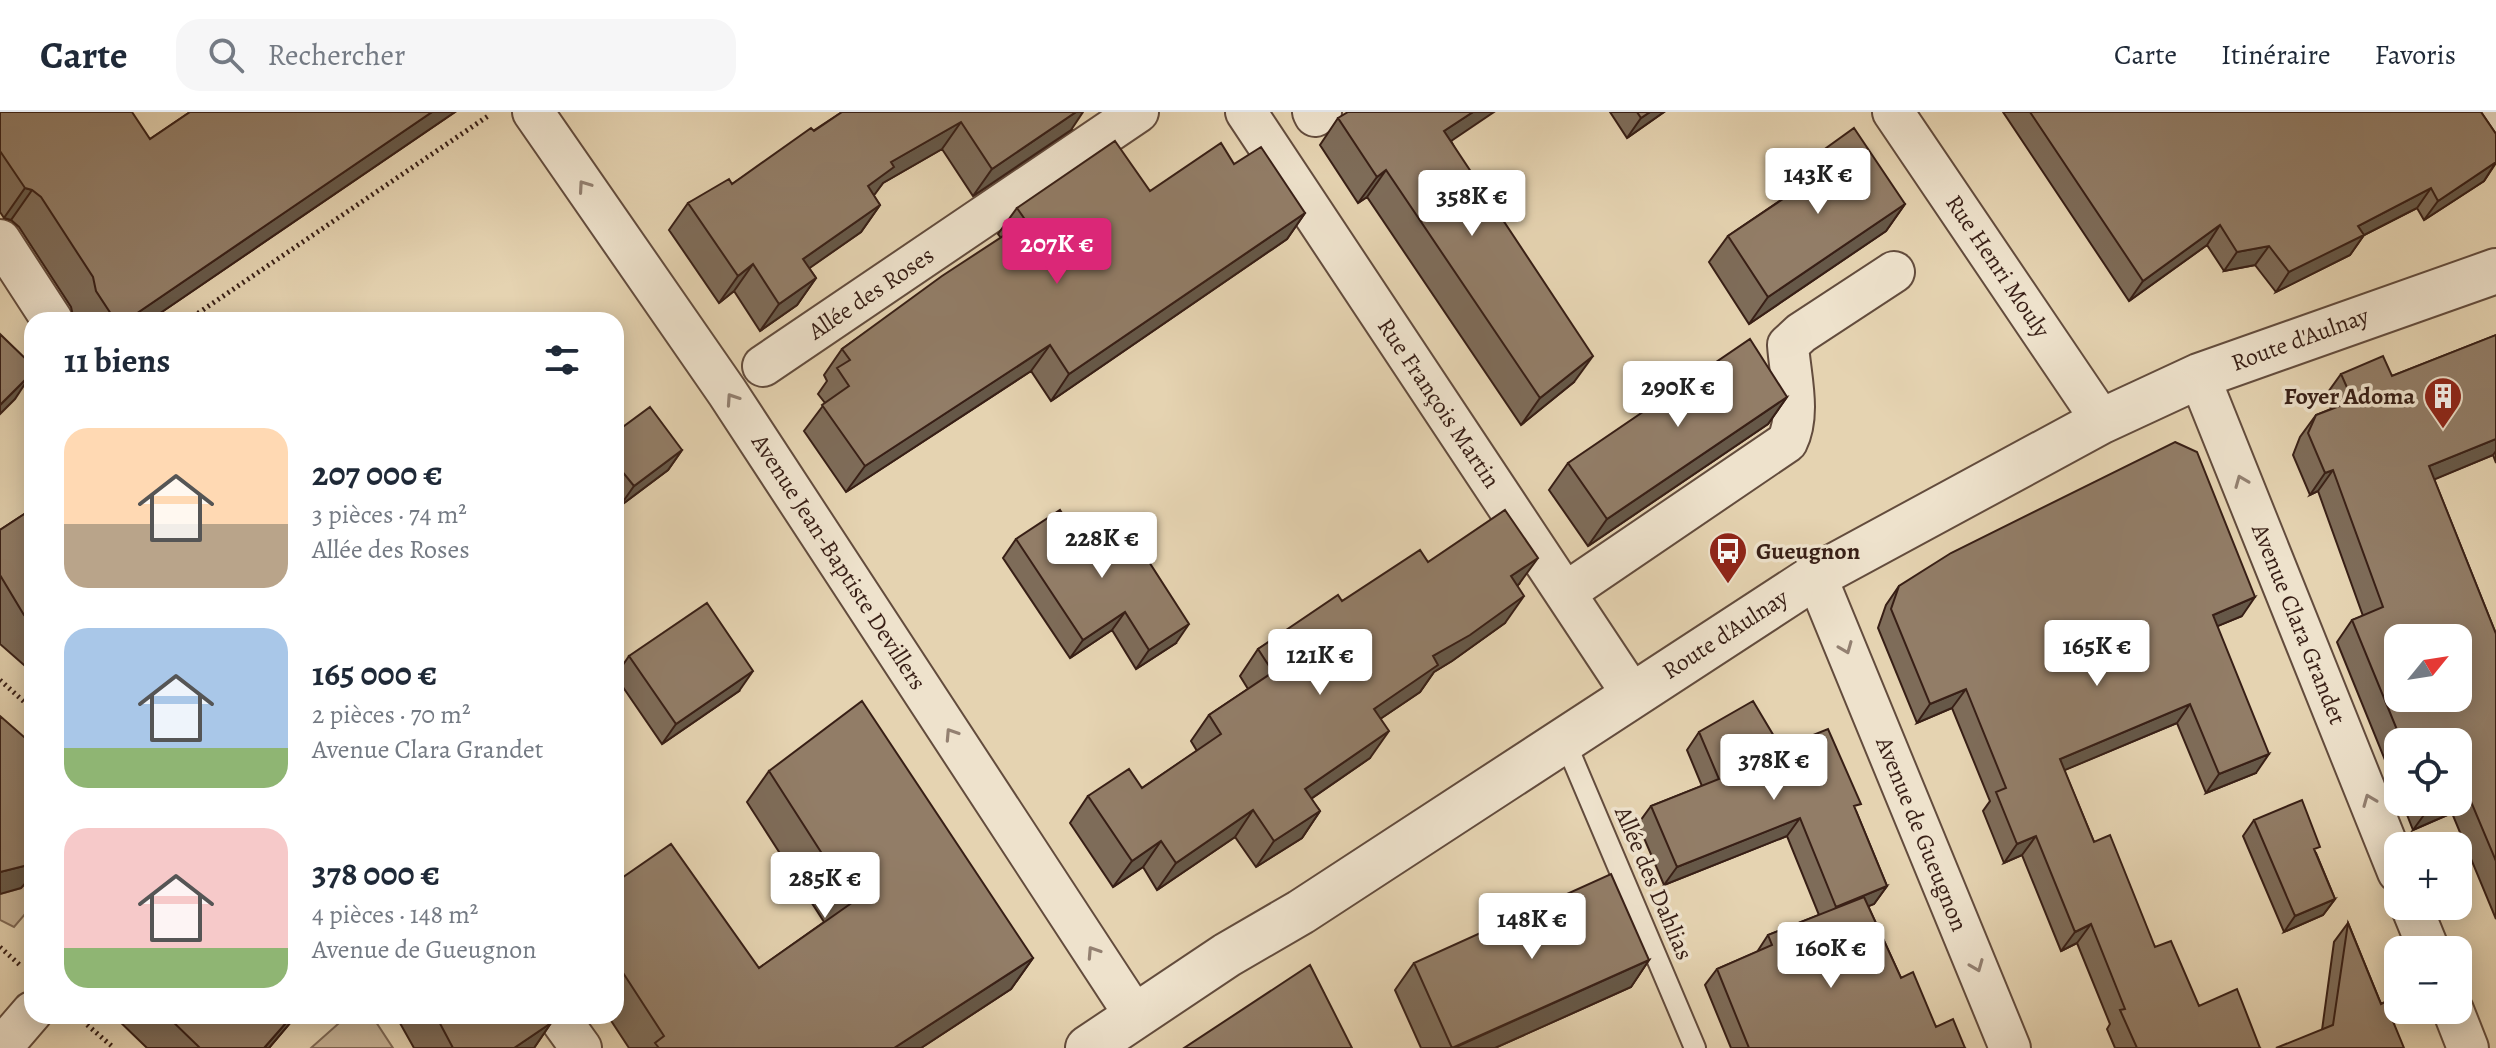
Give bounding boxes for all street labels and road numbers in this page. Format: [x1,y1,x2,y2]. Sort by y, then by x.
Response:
street label: Rue Henri Mouly [1938,188,2058,344]
street label: Allée des Roses [801,239,940,348]
street label: Route d'Aulnay [2227,299,2373,379]
street label: Rue François Martin [1370,312,1508,494]
street label: Avenue Jean-Baptiste Devillers [744,427,934,696]
street label: Avenue Clara Grandet [2244,518,2354,729]
street label: Route d'Aulnay [1656,581,1794,687]
street label: Avenue de Gueugnon [1868,731,1976,936]
street label: Allée des Dahlias [1607,800,1701,965]

